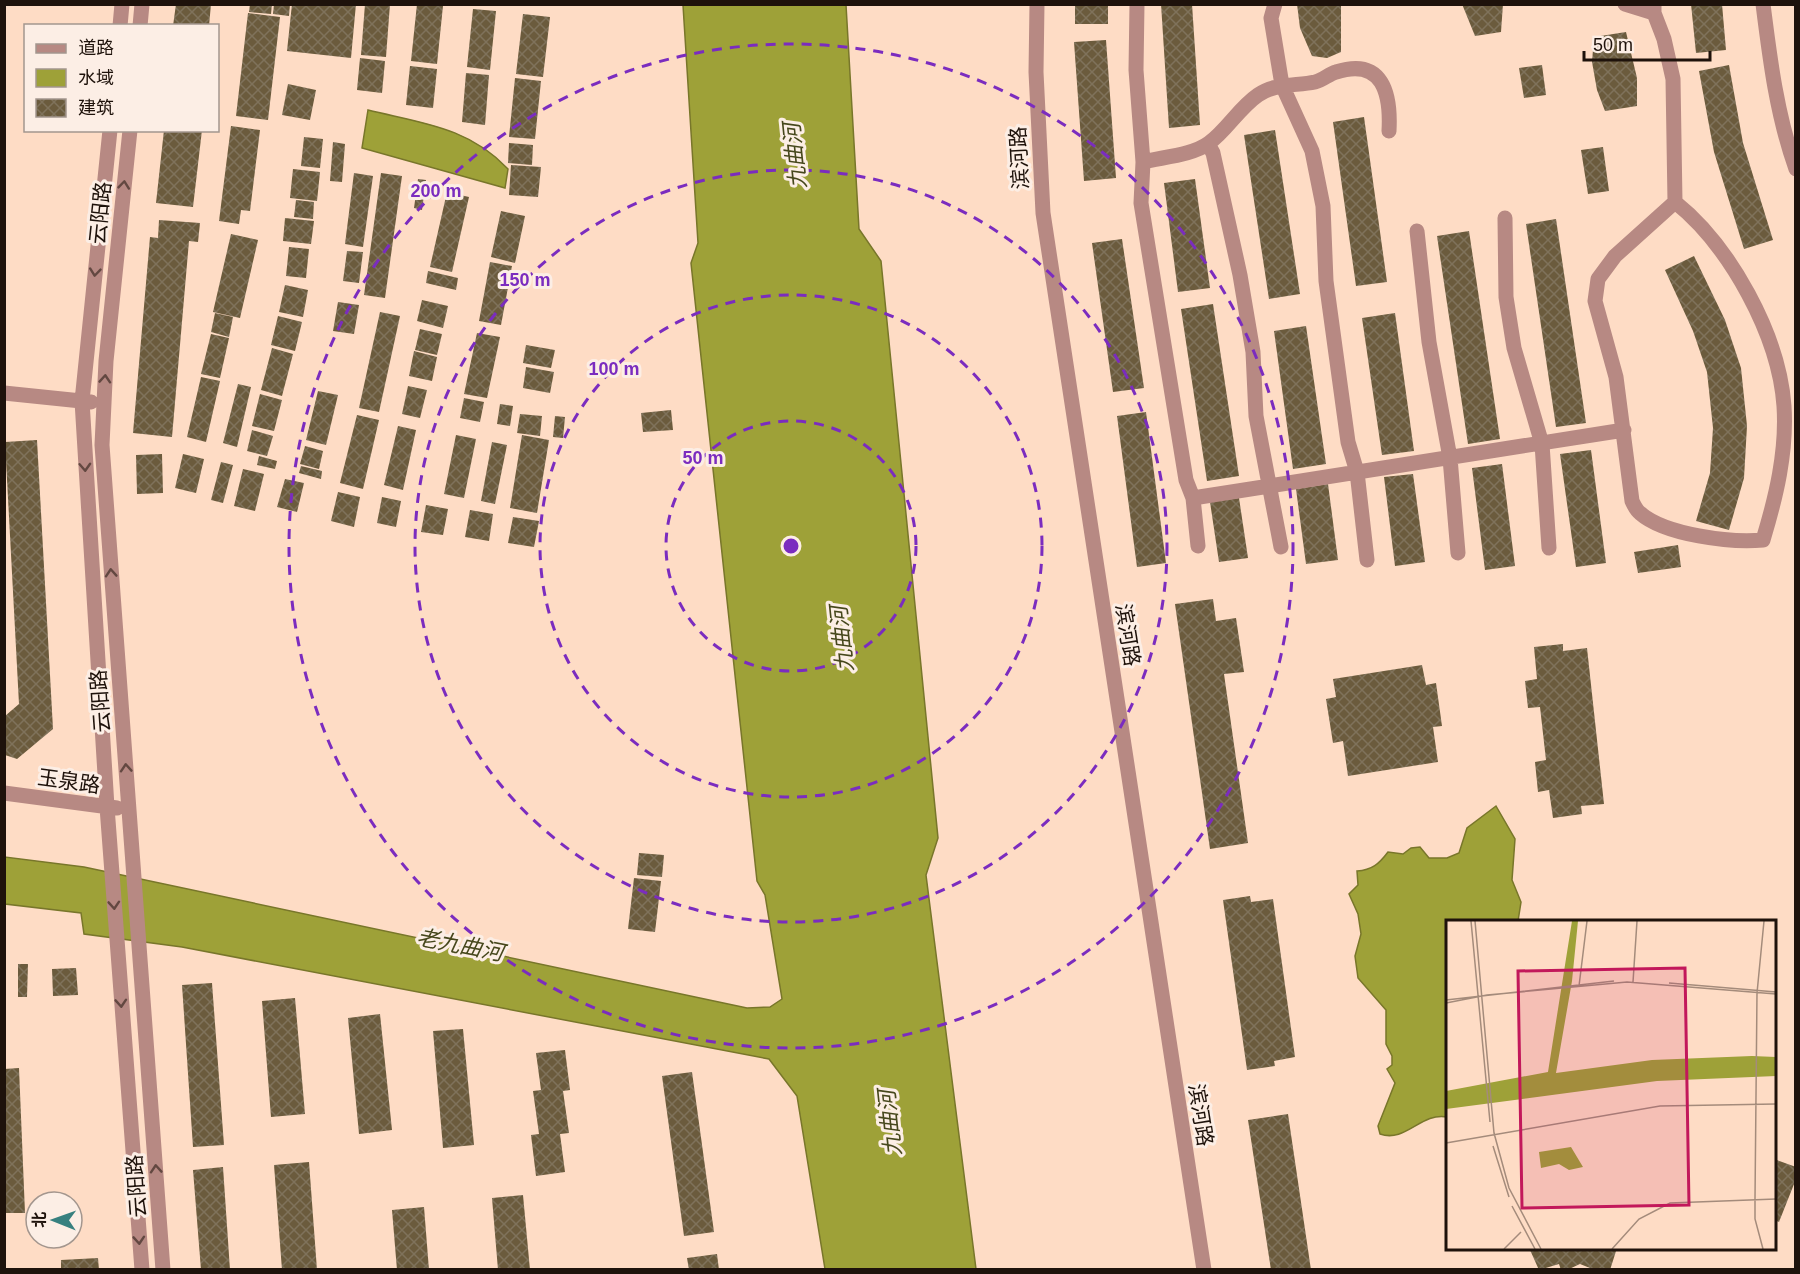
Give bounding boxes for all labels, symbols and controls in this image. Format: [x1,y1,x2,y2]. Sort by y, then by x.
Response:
legend [24,24,219,132]
scale bar [1584,24,1710,62]
text: 50 m [1593,35,1633,55]
text: 道路 [78,38,114,58]
text: 水域 [78,68,114,88]
text: 建筑 [78,98,114,118]
water label: 九曲河 [779,118,811,190]
street label: 滨河路 [1006,126,1032,190]
street label: 云阳路 [85,180,115,246]
one-way arrow [117,180,130,189]
text: 200 m [410,181,462,201]
one-way arrow [89,268,102,277]
text: 150 m [499,270,551,290]
text: 100 m [588,359,640,379]
one-way arrow [98,374,111,383]
text: 50 m [682,448,724,468]
one-way arrow [78,462,91,471]
centre of rings [781,536,801,556]
one-way arrow [105,569,118,578]
water label: 九曲河 [826,601,858,673]
street label: 滨河路 [1112,602,1144,668]
street label: 云阳路 [86,669,114,733]
one-way arrow [119,763,132,772]
street label: 玉泉路 [36,765,102,797]
one-way arrow [107,900,120,909]
inset map [1446,920,1776,1250]
water label: 老九曲河 [414,924,509,966]
one-way arrow [114,999,127,1008]
street label: 滨河路 [1185,1082,1217,1148]
water label: 九曲河 [874,1085,906,1157]
street label: 云阳路 [122,1154,150,1218]
one-way arrow [149,1165,162,1174]
north arrow [24,1190,84,1250]
text: 北 [31,1212,48,1228]
one-way arrow [133,1235,146,1244]

